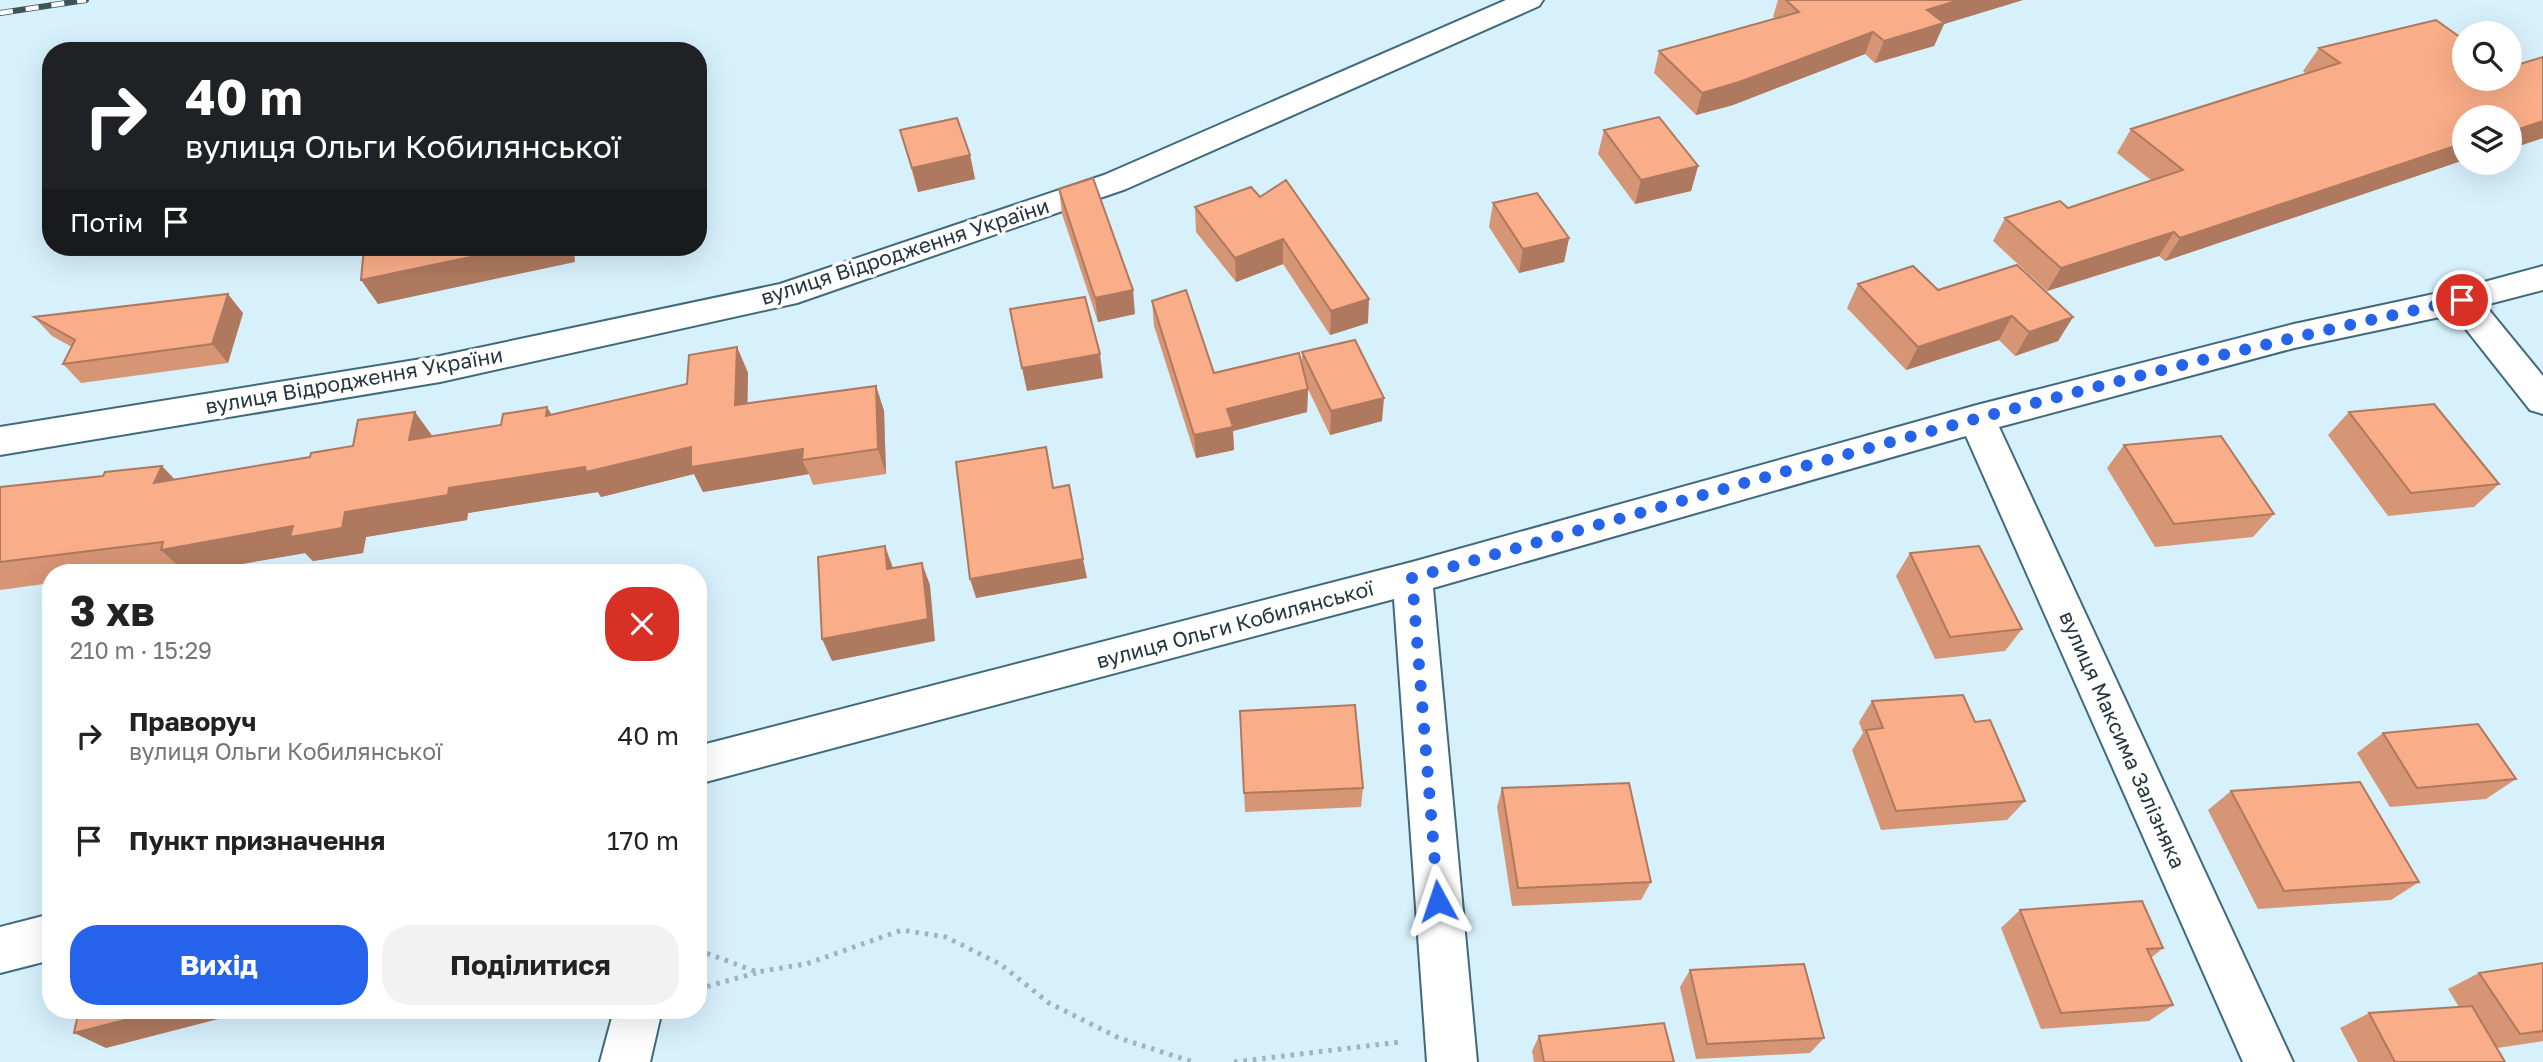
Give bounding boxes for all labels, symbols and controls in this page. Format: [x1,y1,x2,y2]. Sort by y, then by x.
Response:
map controls [2452,21,2522,175]
button: search [2452,21,2522,91]
text: 40 m [185,67,303,126]
icon: right [70,70,161,161]
button: layers [2452,105,2522,175]
text: вулиця Ольги Кобилянської [185,127,621,165]
street label: вулиця Відродження України [757,192,1052,310]
icon: arrive [157,203,195,241]
text: Потім [70,207,143,238]
pin [2432,270,2492,330]
icon: arrive [2443,281,2481,319]
street label: вулиця Відродження України [203,341,505,419]
street label: вулиця Ольги Кобилянської [1093,574,1377,674]
text: 3 хв [70,585,155,635]
button: close [605,587,679,661]
street label: вулиця Максима Залізняка [2054,607,2192,872]
text: 210 m · 15:29 [70,636,212,664]
text: Праворуч [129,706,257,737]
icon: right [70,717,108,755]
text: 40 m [618,720,679,751]
text: вулиця Ольги Кобилянської [129,737,442,765]
icon: arrive [70,822,108,860]
text: Пункт призначення [129,825,385,856]
text: 170 m [607,825,679,856]
position arrow [1401,864,1475,938]
button: Вихід [70,925,368,1005]
button: Поділитися [382,925,679,1005]

